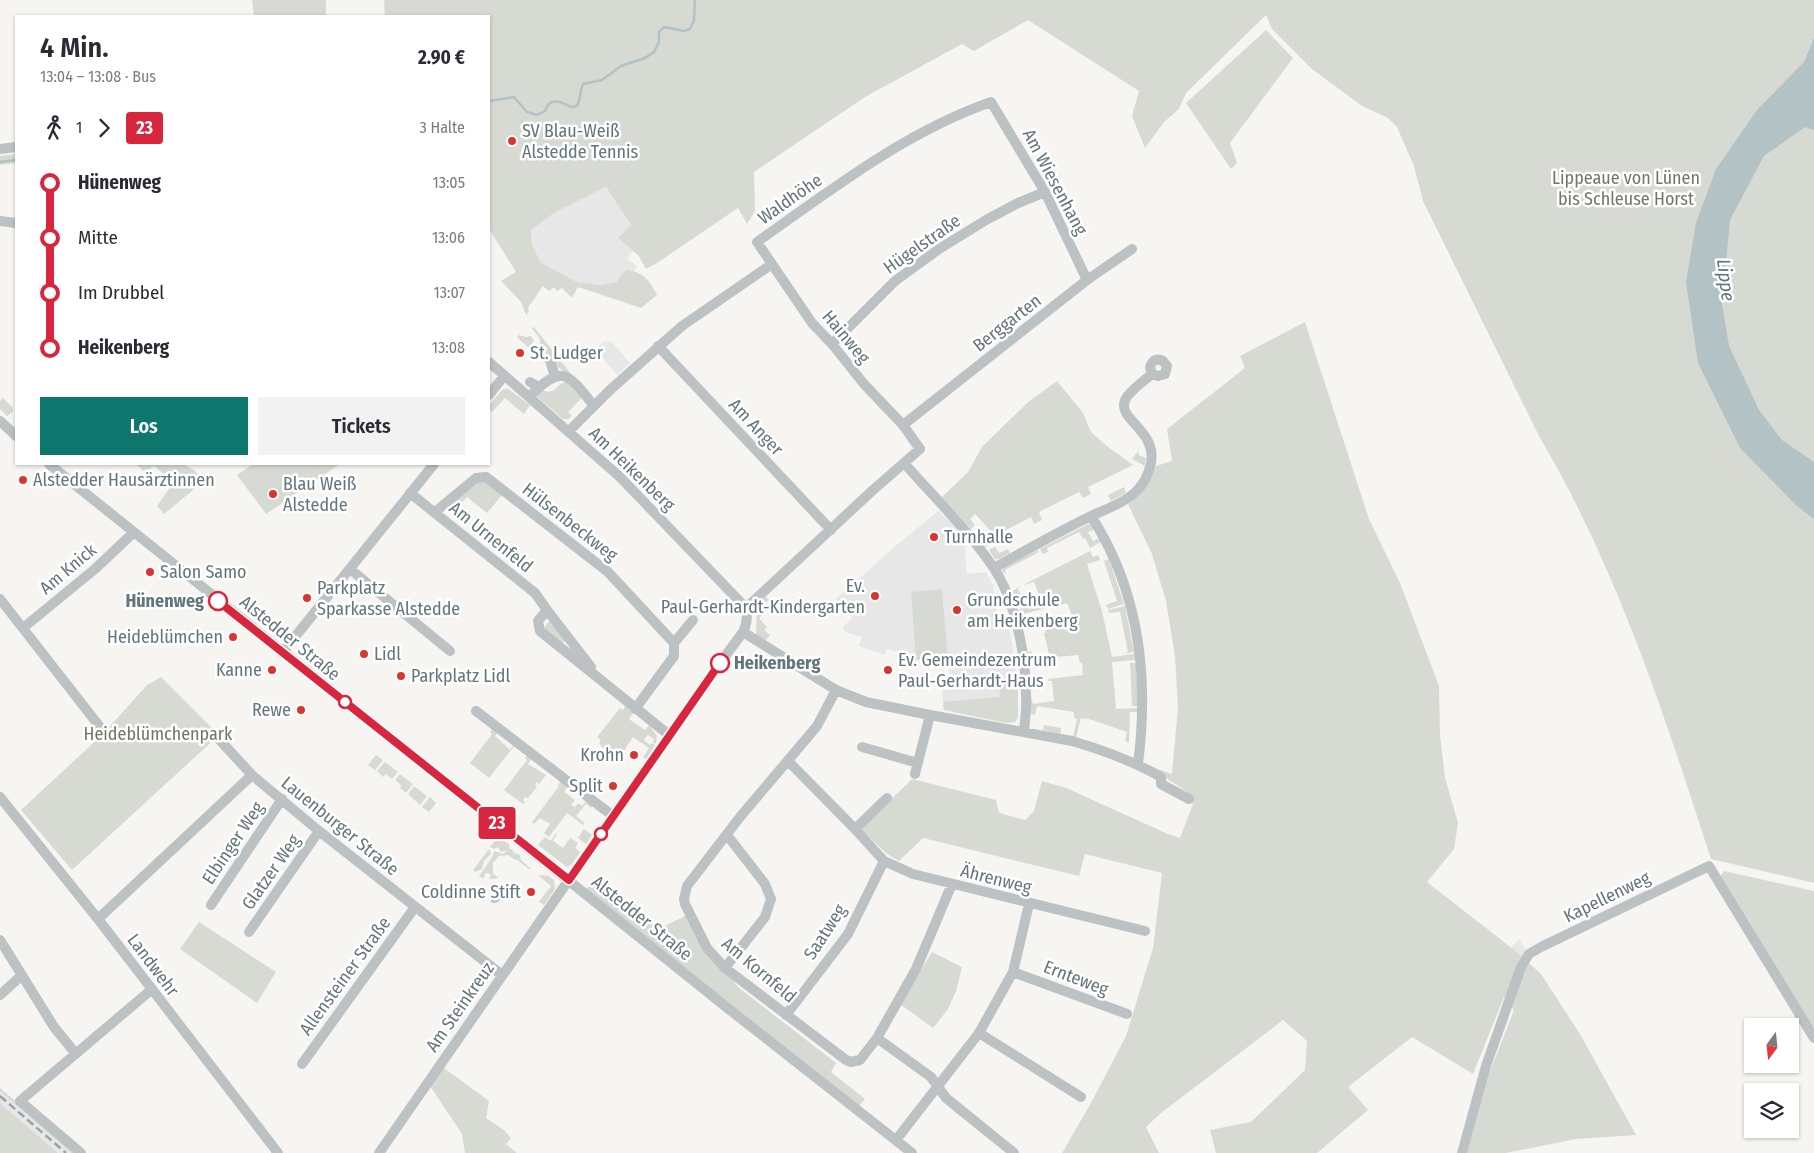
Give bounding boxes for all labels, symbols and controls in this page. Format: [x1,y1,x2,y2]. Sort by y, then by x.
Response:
text: 4 Min. [40,31,109,64]
text: 2.90 € [418,46,465,69]
text: 13:04 – 13:08 · Bus [40,67,156,86]
icon: walk [40,114,68,142]
icon: forward [90,114,118,142]
text: 23 [136,117,153,139]
text: 1 [76,118,82,137]
text: 3 Halte [420,118,465,137]
place label: SV Blau-Weiß Alstedde Tennis [522,120,639,163]
street label: Am Wiesenhang [1018,125,1092,239]
marker: SV Blau-Weiß Alstedde Tennis [506,135,518,147]
park label: Lippeaue von Lünen bis Schleuse Horst [1552,167,1700,210]
street label: Waldhöhe [754,169,826,229]
text: Hünenweg [78,171,161,194]
text: 13:05 [432,173,465,192]
street label: Hügelstraße [879,209,965,278]
text: Mitte [78,226,118,249]
text: 13:06 [432,228,465,247]
water label: Lippe [1712,258,1740,302]
text: Im Drubbel [78,281,164,304]
text: 13:07 [434,283,465,302]
street label: Berggarten [969,290,1045,356]
street label: Hainweg [817,306,875,369]
text: Heikenberg [78,336,169,359]
text: 13:08 [432,338,465,357]
place label: St. Ludger [530,342,604,364]
marker: St. Ludger [514,347,526,359]
street label: Am Anger [724,394,788,461]
button: Los [40,397,248,455]
button: Tickets [258,397,465,455]
street label: Am Heikenberg [584,422,680,516]
place label: Alstedder Hausärztinnen [33,469,215,491]
place label: Blau Weiß Alstedde [283,473,357,516]
marker: Alstedder Hausärztinnen [17,474,29,486]
street label: Hülsenbeckweg [518,478,622,566]
marker: Blau Weiß Alstedde [267,488,279,500]
street label: Am Urnenfeld [445,497,537,577]
place label: Turnhalle [944,526,1013,548]
marker: Turnhalle [928,531,940,543]
street label: Am Knick [35,539,101,599]
place label: Salon Samo [160,561,246,583]
marker: Salon Samo [144,566,156,578]
place label: Ev. Paul-Gerhardt-Kindergarten [661,575,865,618]
place label: Parkplatz Sparkasse Alstedde [317,577,460,620]
place label: Grundschule am Heikenberg [967,589,1078,632]
place label: Hünenweg [125,590,204,612]
marker: Ev. Paul-Gerhardt-Kindergarten [869,590,881,602]
marker: Hünenweg [208,591,228,611]
street label: Alstedder Straße [235,591,345,685]
marker: Parkplatz Sparkasse Alstedde [301,592,313,604]
marker: Grundschule am Heikenberg [951,604,963,616]
place label: Heideblümchen [107,626,223,648]
marker: Heideblümchen [227,631,239,643]
place label: Lidl [374,643,401,665]
marker: Lidl [358,648,370,660]
place label: Ev. Gemeindezentrum Paul-Gerhardt-Haus [898,649,1057,692]
place label: Heikenberg [734,652,820,674]
marker: Heikenberg [710,653,730,673]
place label: Kanne [216,659,262,681]
marker: Kanne [266,664,278,676]
marker: Ev. Gemeindezentrum Paul-Gerhardt-Haus [882,664,894,676]
place label: Parkplatz Lidl [411,665,510,687]
marker: Parkplatz Lidl [395,670,407,682]
unlabelled marker [338,695,352,709]
place label: Rewe [252,699,291,721]
marker: Rewe [295,704,307,716]
park label: Heideblümchenpark [84,723,233,745]
place label: Krohn [580,744,624,766]
marker: Krohn [628,749,640,761]
street label: Lauenburger Straße [277,772,403,880]
place label: Split [569,775,603,797]
marker: Split [607,780,619,792]
street label: Elbinger Weg [197,797,269,888]
line badge: 23 [474,807,520,839]
text: 23 [489,812,505,834]
unlabelled marker [594,827,608,841]
street label: Glatzer Weg [237,830,305,914]
street label: Ährenweg [958,860,1034,899]
street label: Kapellenweg [1560,866,1654,927]
street label: Alstedder Straße [587,871,697,965]
place label: Coldinne Stift [421,881,521,903]
marker: Coldinne Stift [525,886,537,898]
street label: Saatweg [799,900,851,964]
street label: Allensteiner Straße [295,913,395,1039]
street label: Landwehr [122,930,184,1001]
street label: Am Kornfeld [717,932,801,1008]
street label: Ernteweg [1040,956,1112,1001]
street label: Am Steinkreuz [421,958,499,1056]
north arrow [1744,1018,1799,1072]
map controls [1744,1018,1799,1138]
button: layers [1744,1083,1799,1138]

